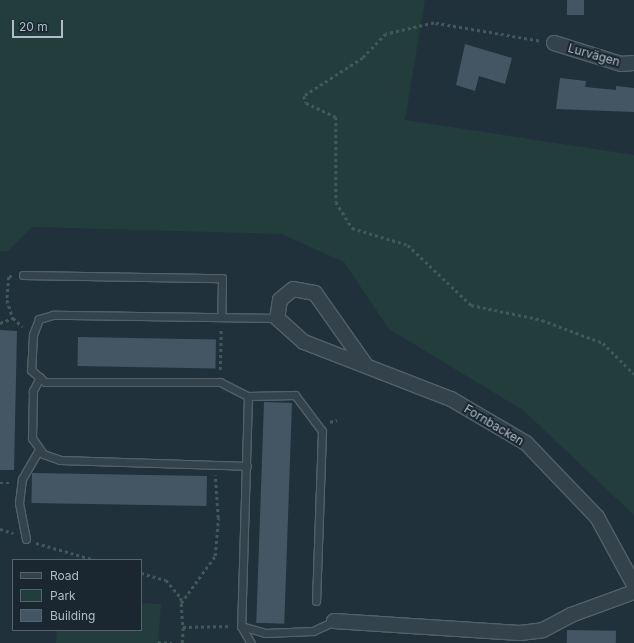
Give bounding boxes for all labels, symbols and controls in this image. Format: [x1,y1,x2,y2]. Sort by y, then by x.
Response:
scale bar [14,12,65,38]
text: 20 m [19,19,48,34]
street label: Lurvägen [566,41,622,69]
street label: Fornbacken [462,402,526,448]
legend [12,559,142,631]
text: Road [50,568,79,583]
text: Park [50,588,76,603]
text: Building [50,608,95,623]

